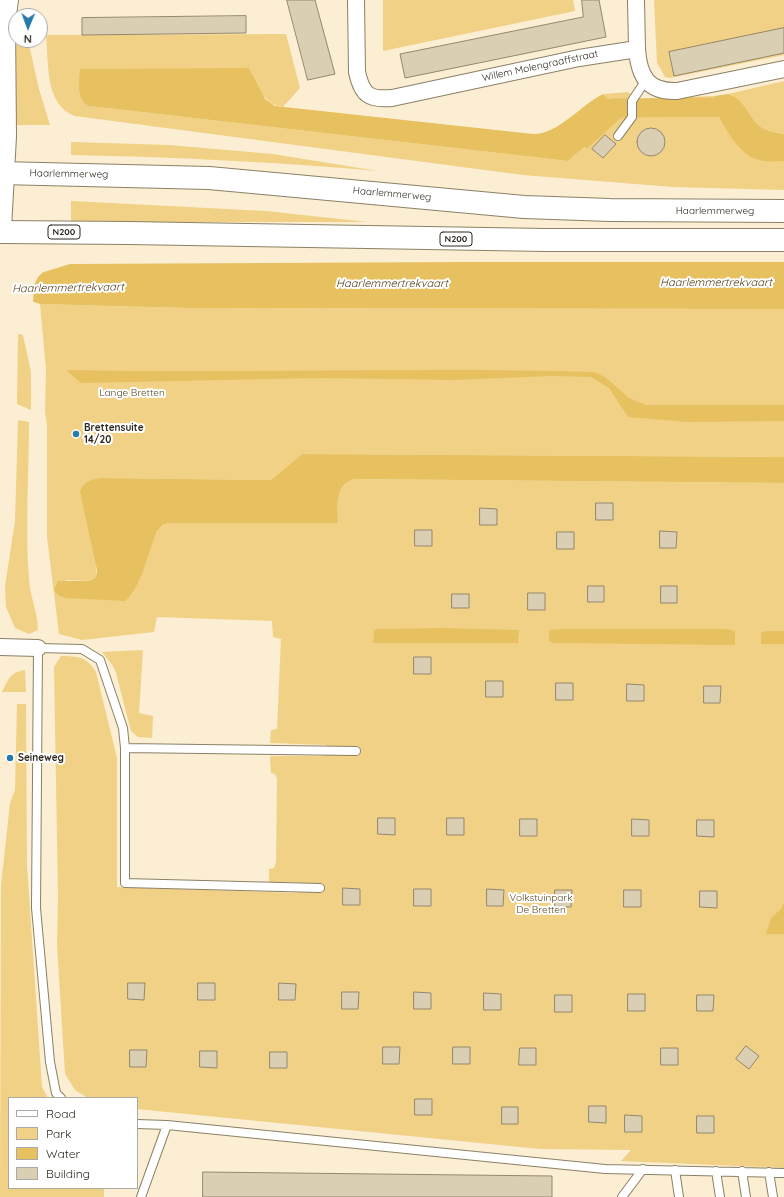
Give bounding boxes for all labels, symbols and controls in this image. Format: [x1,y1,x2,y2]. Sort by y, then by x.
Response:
north arrow [8,8,48,48]
text: N [24,32,32,46]
street label: Willem Molengraaffstraat [481,48,599,84]
street label: Haarlemmerweg [30,167,108,181]
street label: Haarlemmerweg [352,185,432,203]
street label: Haarlemmerweg [676,205,754,217]
road number: N200 [48,225,80,239]
road number: N200 [440,232,472,246]
water label: Haarlemmertrekvaart [660,276,772,290]
water label: Haarlemmertrekvaart [336,277,448,291]
water label: Haarlemmertrekvaart [12,280,124,296]
park label: Lange Bretten [99,387,165,399]
place label: Brettensuite 14/20 [84,422,144,446]
marker: Brettensuite 14/20 [71,429,81,439]
place label: Seineweg [18,752,64,764]
marker: Seineweg [5,753,15,763]
park label: Volkstuinpark De Bretten [509,892,573,916]
legend [8,1097,138,1189]
text: Road [46,1106,76,1121]
text: Park [46,1126,71,1141]
text: Water [46,1146,80,1161]
text: Building [46,1166,90,1181]

